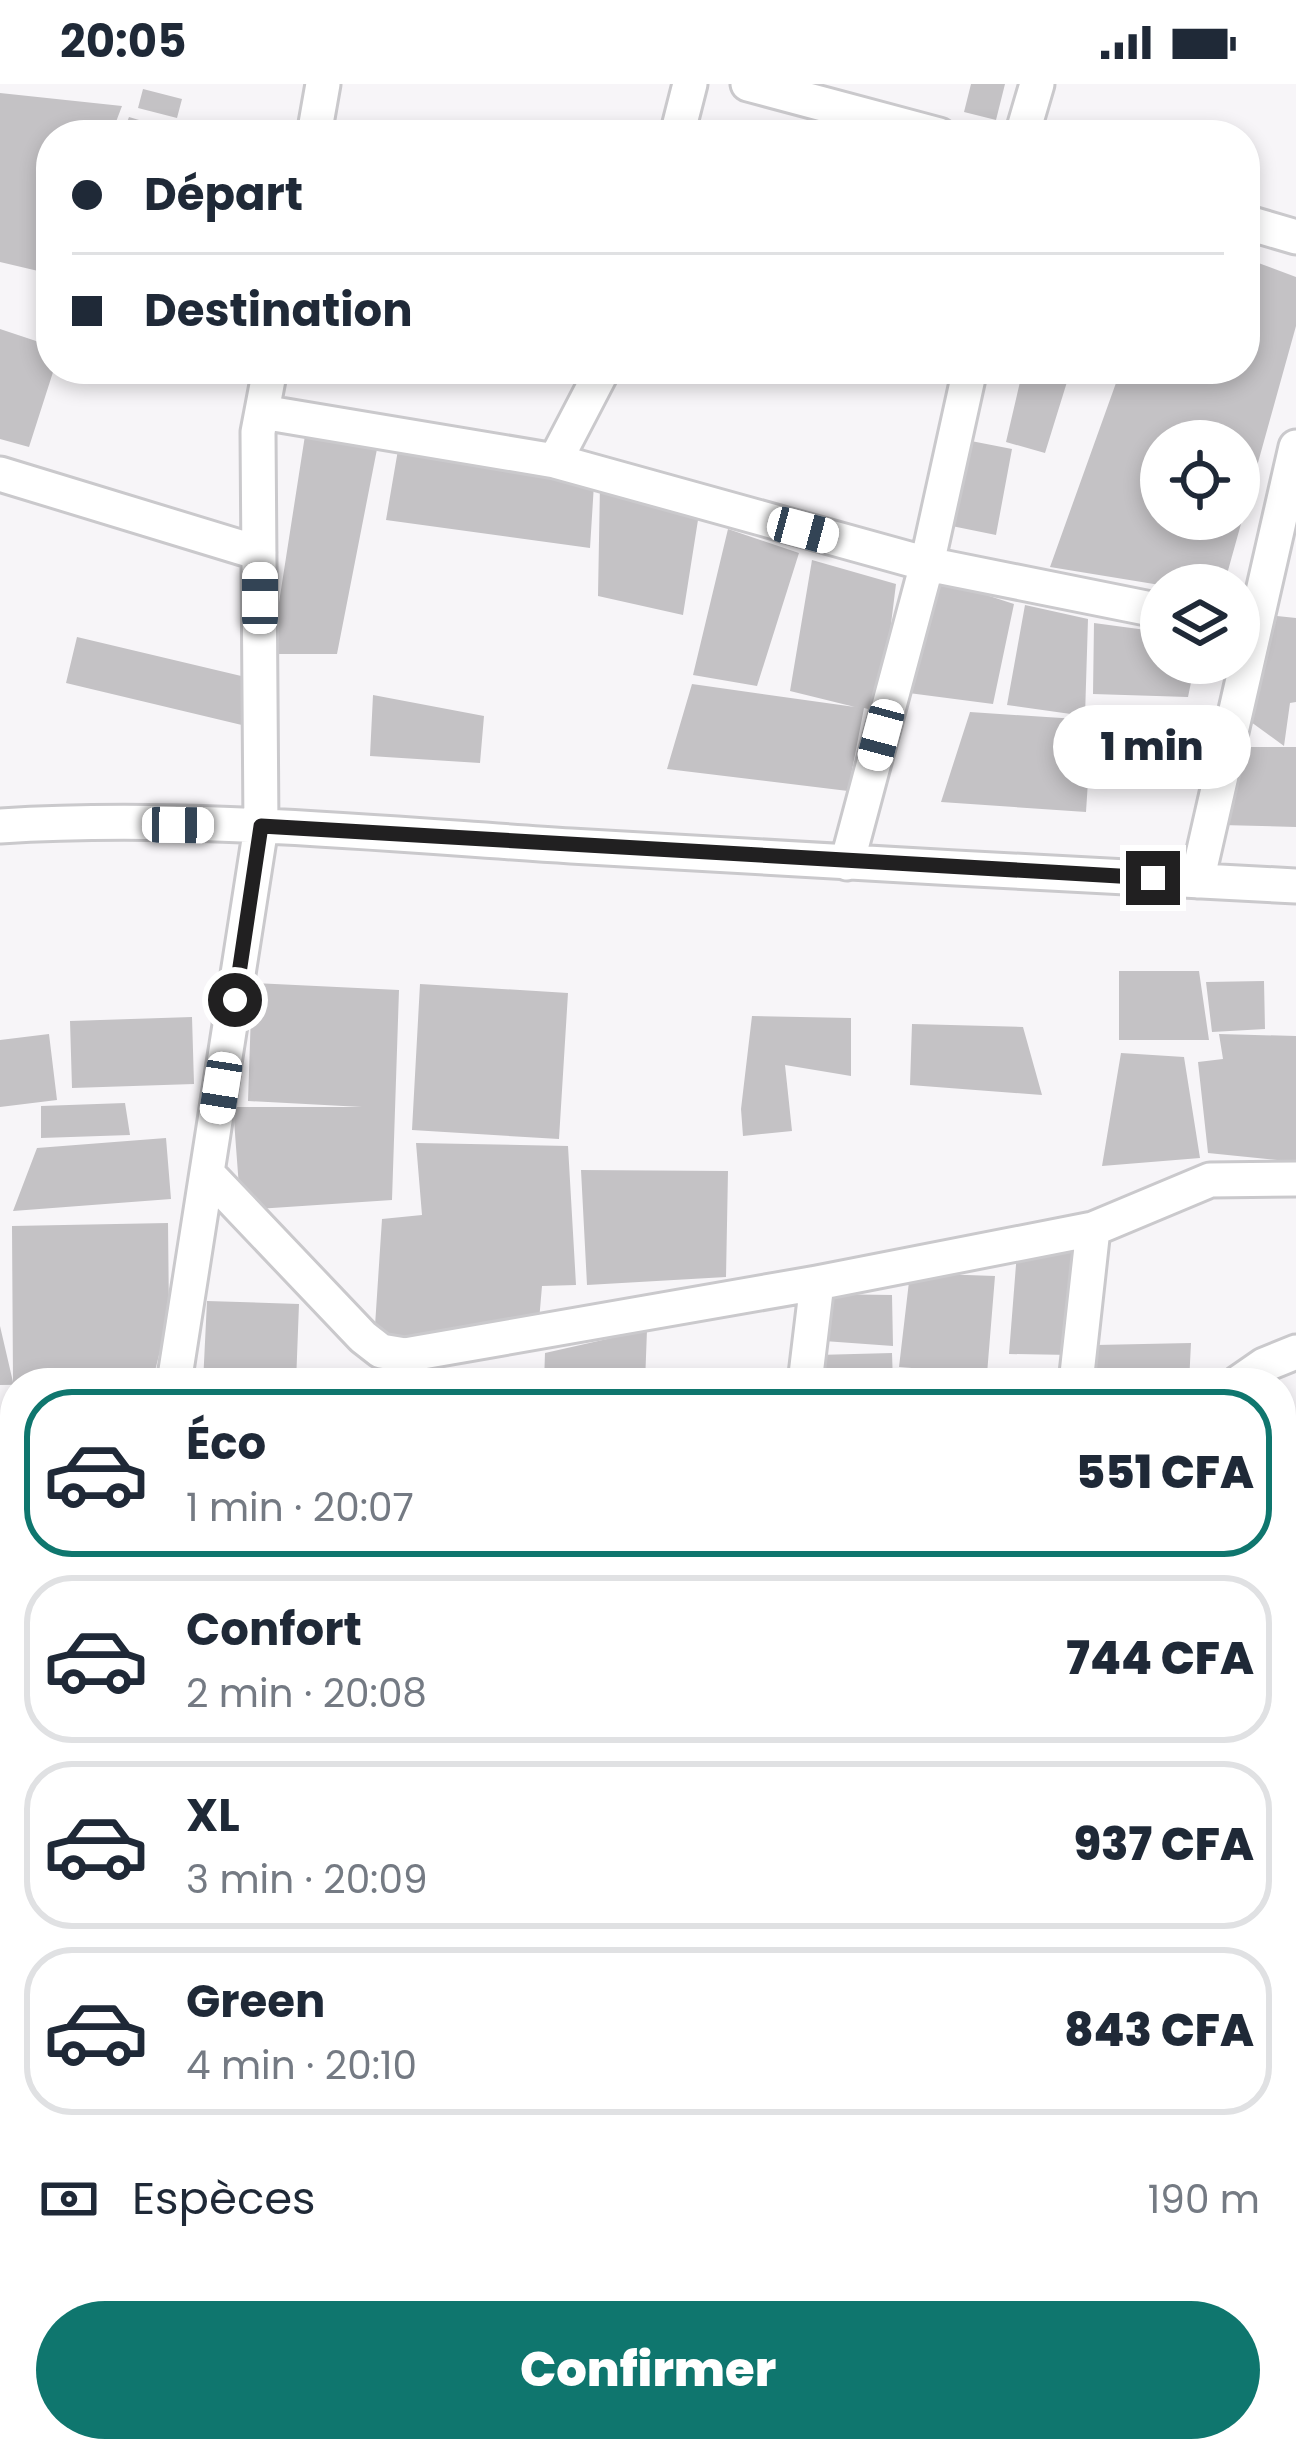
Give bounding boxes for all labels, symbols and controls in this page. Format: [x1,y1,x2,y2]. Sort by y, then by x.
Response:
text: 20:05 [60,10,186,73]
text: Départ [144,163,303,226]
text: Destination [144,279,413,342]
map controls [1140,420,1260,684]
button: locate [1140,420,1260,540]
car [764,503,842,557]
car [242,562,278,634]
button: layers [1140,564,1260,684]
car [854,696,908,774]
callout: 1 min [1054,704,1252,788]
text: 1 min [1101,719,1203,774]
car [142,806,214,844]
route end [1126,851,1180,905]
route start [208,973,262,1027]
car [198,1050,244,1126]
text: Éco [186,1412,266,1475]
icon: car [42,1419,150,1527]
text: 551 CFA [1076,1441,1254,1504]
text: 1 min · 20:07 [186,1480,414,1535]
text: Confort [186,1598,362,1661]
icon: car [42,1605,150,1713]
text: 744 CFA [1066,1627,1254,1690]
text: 2 min · 20:08 [186,1666,427,1721]
text: XL [186,1784,240,1847]
icon: car [42,1791,150,1899]
text: 937 CFA [1074,1813,1254,1876]
text: 3 min · 20:09 [186,1852,428,1907]
text: Green [186,1970,325,2033]
icon: car [42,1977,150,2085]
text: 843 CFA [1064,1999,1254,2062]
text: 4 min · 20:10 [186,2038,417,2093]
icon: cash [36,2166,102,2232]
text: Espèces [132,2167,316,2230]
text: 190 m [1148,2172,1260,2227]
button: Confirmer [36,2301,1260,2439]

